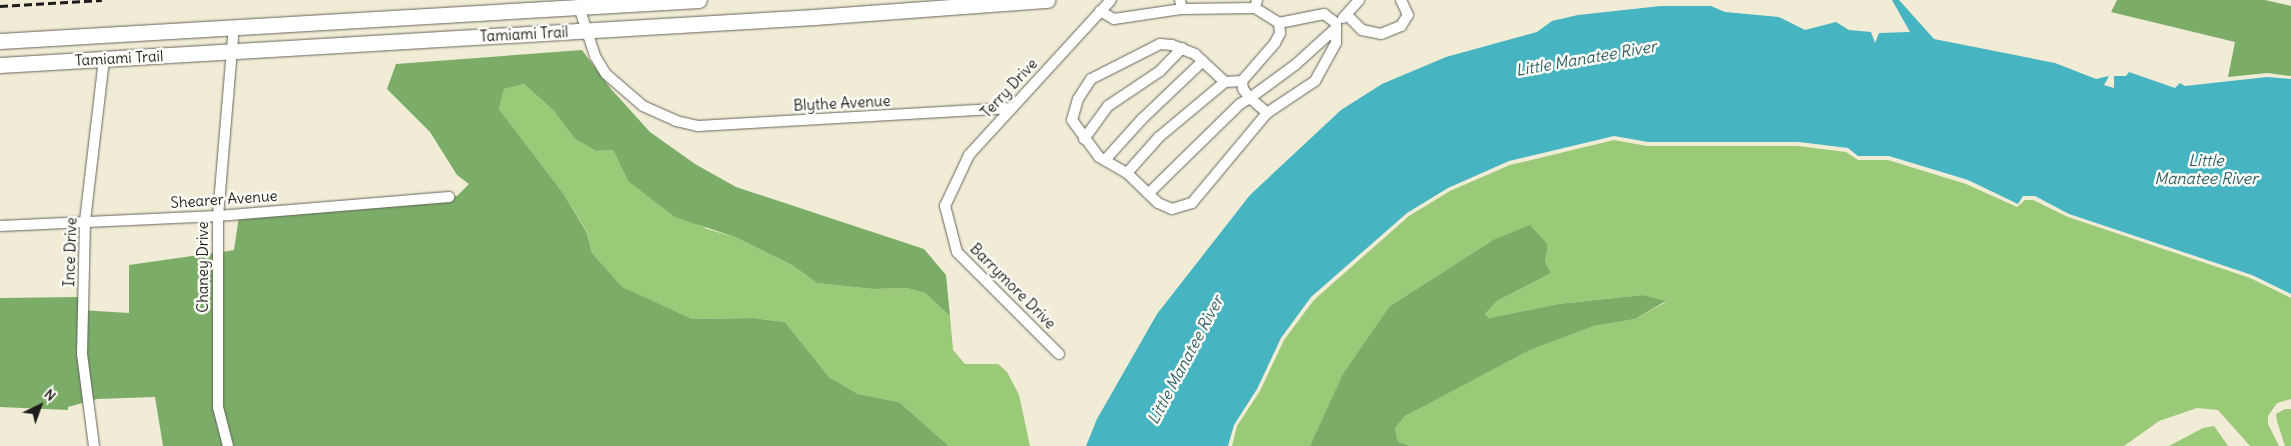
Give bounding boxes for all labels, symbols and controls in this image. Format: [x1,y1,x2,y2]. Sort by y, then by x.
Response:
street label: Tamiami Trail [479,23,569,45]
water label: Little Manatee River [1514,36,1658,80]
street label: Tamiami Trail [74,47,164,69]
street label: Terry Drive [977,55,1041,121]
street label: Blythe Avenue [793,91,891,115]
water label: Little Manatee River [2154,150,2258,188]
street label: Shearer Avenue [170,186,278,212]
street label: Ince Drive [60,217,80,287]
street label: Chaney Drive [194,221,212,313]
street label: Barrymore Drive [966,239,1060,333]
water label: Little Manatee River [1143,293,1227,427]
north arrow [15,381,65,431]
text: N [40,385,60,405]

